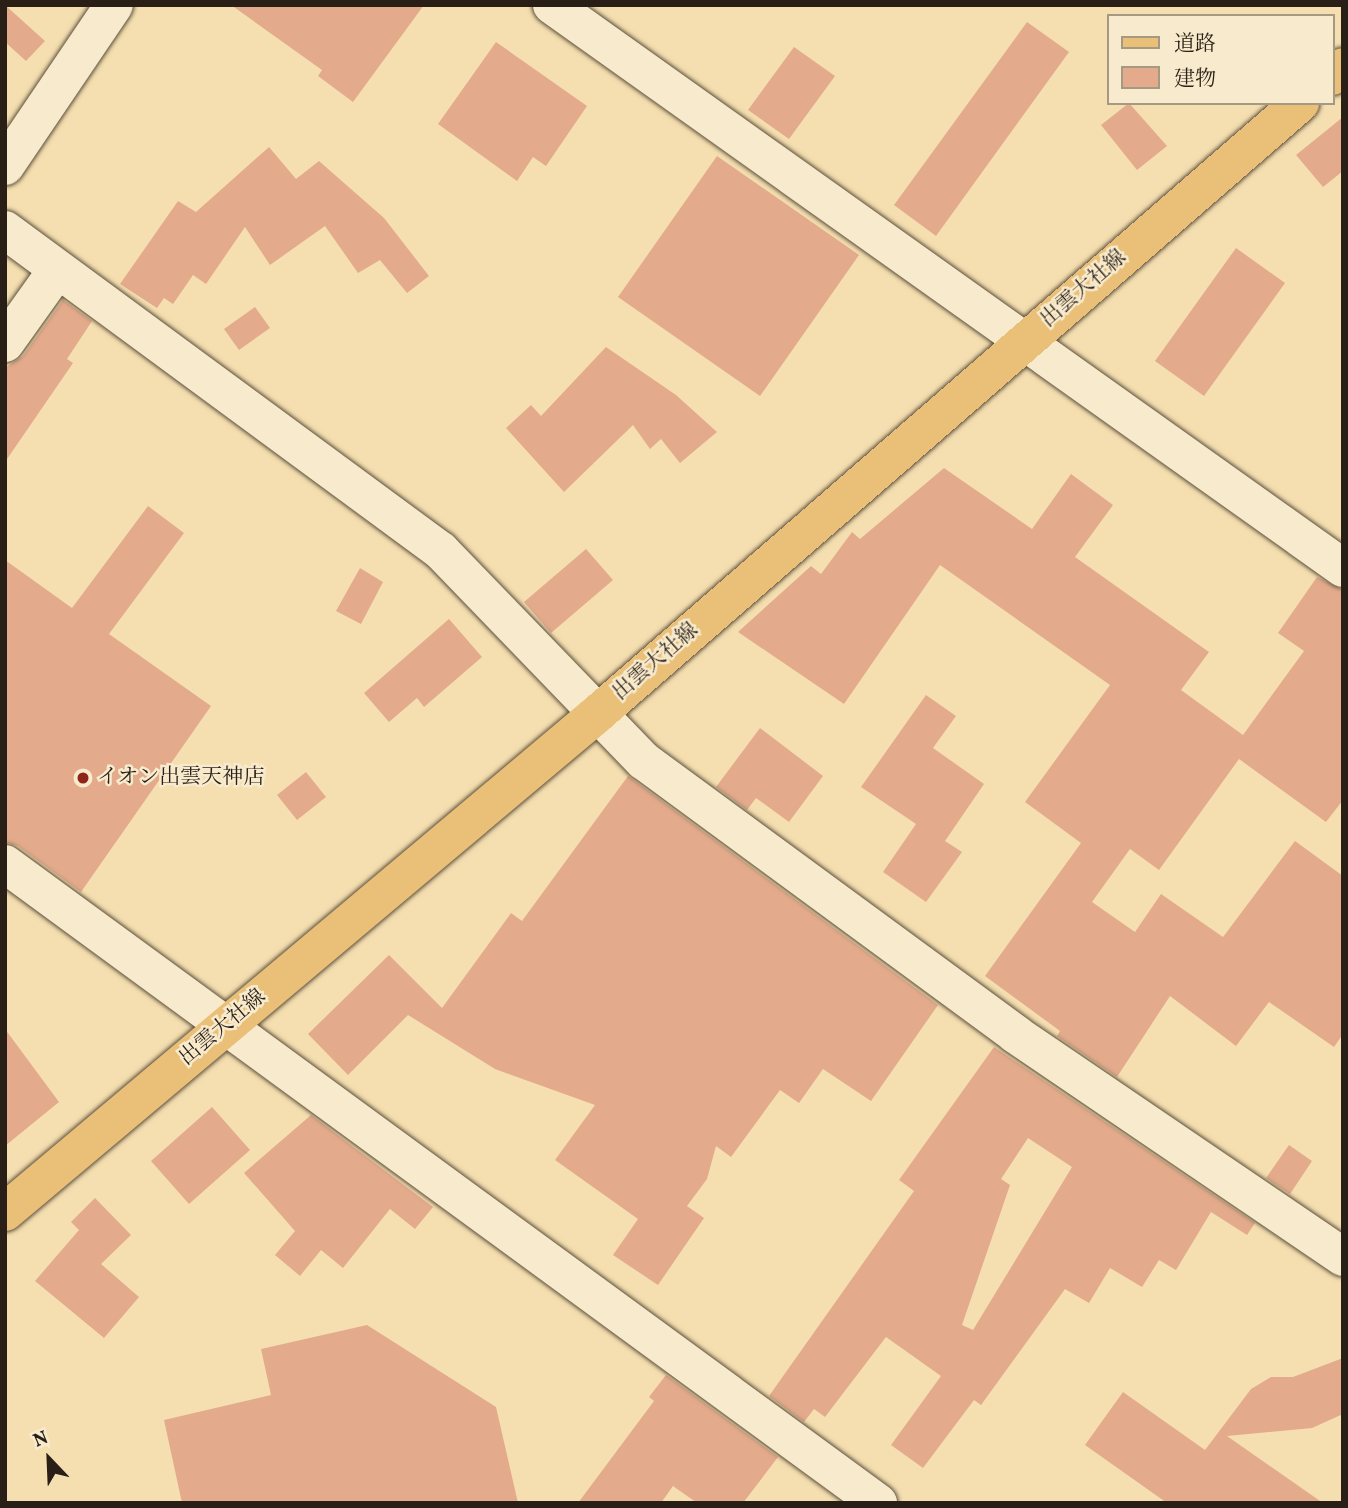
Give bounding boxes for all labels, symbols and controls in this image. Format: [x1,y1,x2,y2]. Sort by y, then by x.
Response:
legend [1106,14,1334,105]
text: 道路 [1174,30,1216,59]
text: 建物 [1174,65,1216,94]
street label: 出雲大社線 [1036,245,1132,333]
street label: 出雲大社線 [608,618,704,706]
place label: イオン出雲天神店 [97,765,265,791]
marker: イオン出雲天神店 [75,770,91,786]
street label: 出雲大社線 [175,985,271,1071]
north arrow [14,1424,84,1494]
text: N [29,1425,52,1454]

